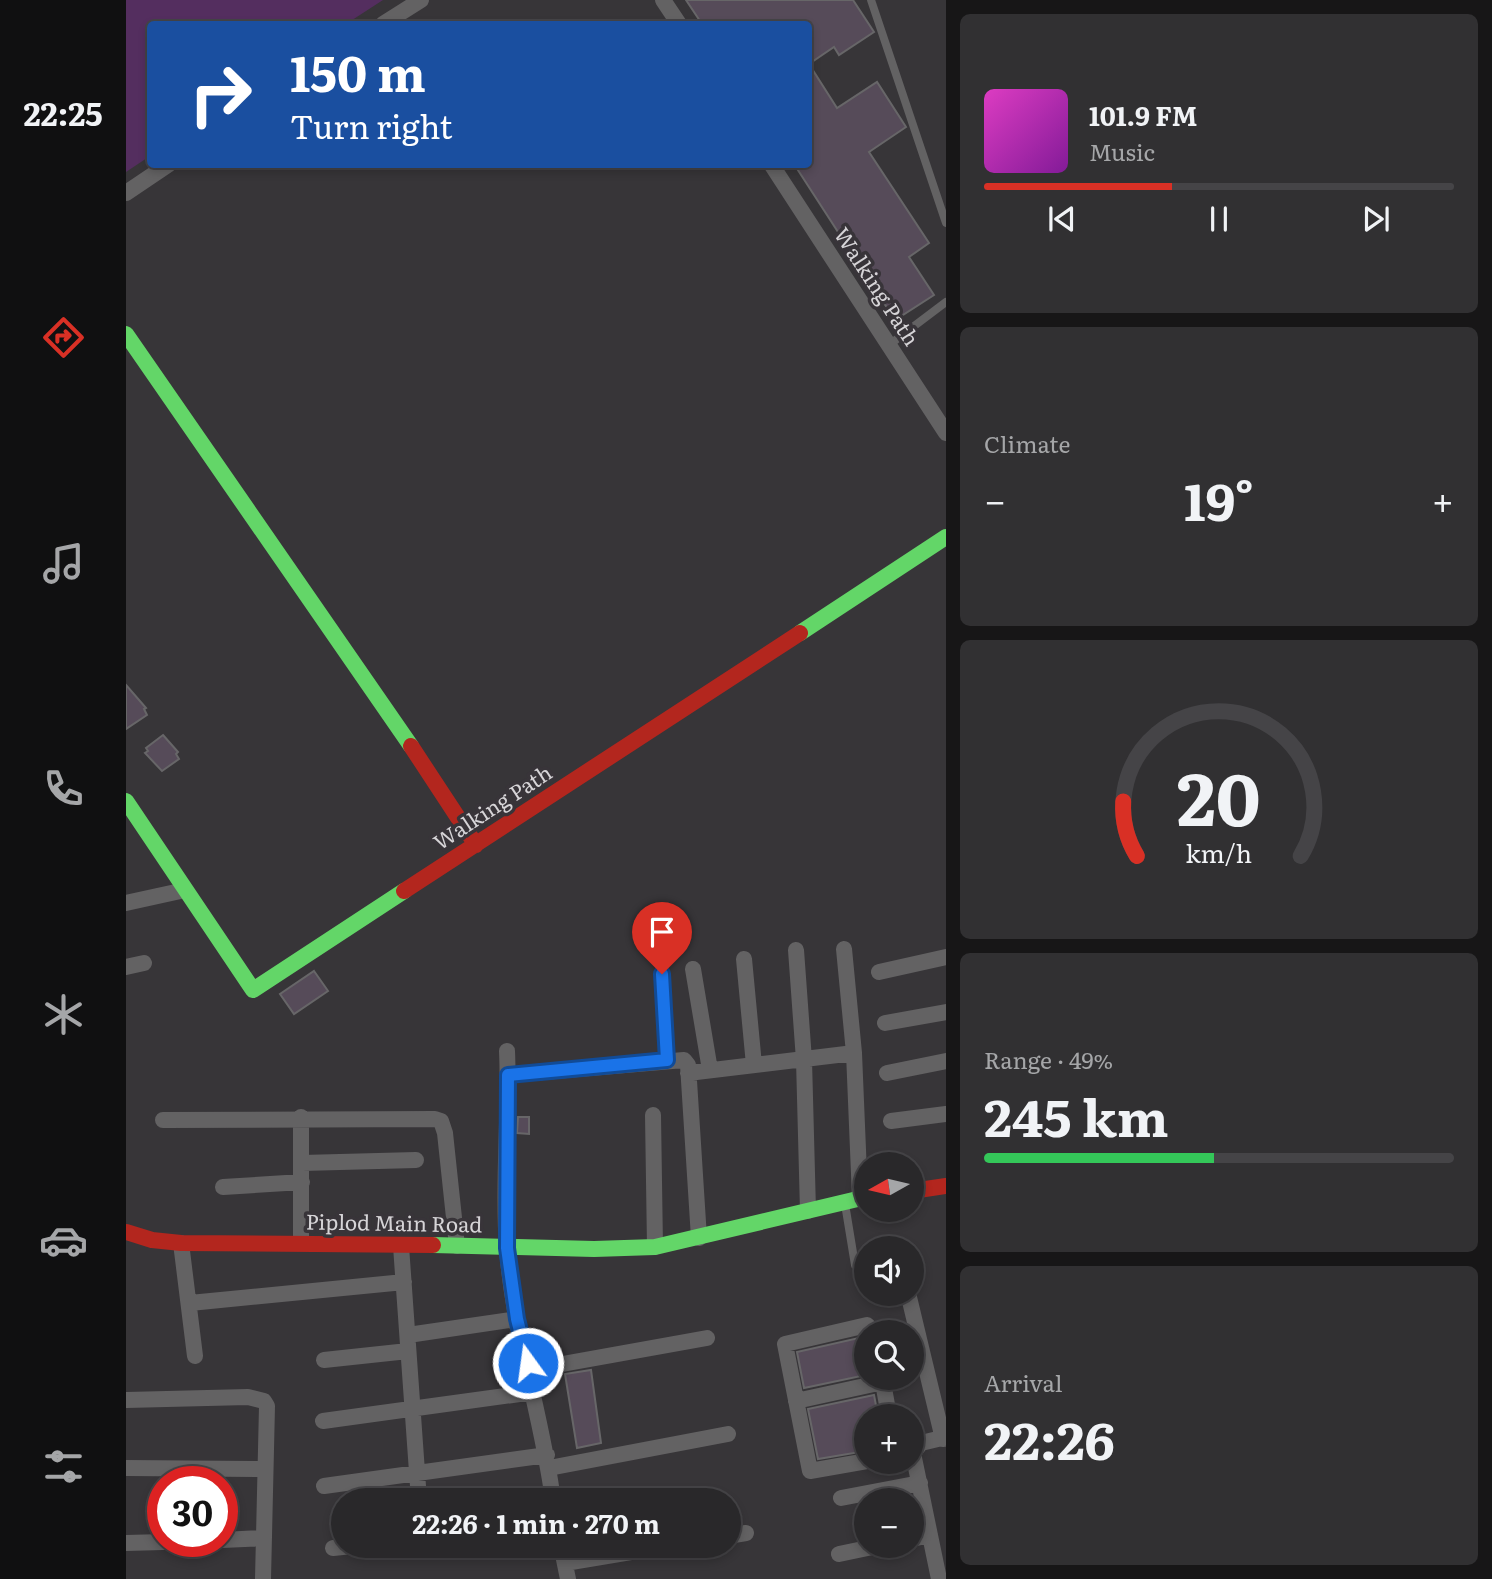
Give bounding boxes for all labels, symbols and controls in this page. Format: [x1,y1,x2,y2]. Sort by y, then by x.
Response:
text: 150 m [290,34,426,107]
icon: right [175,49,266,140]
text: 22:25 [23,88,103,136]
text: 101.9 FM [1089,95,1197,134]
text: Turn right [290,101,452,149]
text: Music [1089,134,1155,168]
icon: previous [1043,200,1081,238]
icon: pause [1200,200,1238,238]
icon: next [1357,200,1395,238]
street label: Walking Path [828,220,928,351]
icon: directions [39,313,88,362]
text: Climate [984,426,1070,460]
text: 19° [1184,460,1254,537]
text: − [984,470,1006,527]
text: + [1432,470,1454,527]
icon: music [39,539,88,588]
text: 20 [1177,740,1261,848]
street label: Walking Path [426,756,557,856]
icon: phone [39,764,88,813]
text: km/h [1186,833,1252,870]
pin [632,902,692,974]
icon: arrive [643,913,681,951]
icon: climate [39,990,88,1039]
text: Range · 49% [984,1042,1113,1076]
text: 245 km [984,1076,1169,1153]
north arrow [854,1152,924,1222]
map controls [854,1152,924,1558]
street label: Piplod Main Road [306,1204,483,1239]
icon: car [39,1216,88,1265]
button: sound [854,1236,924,1306]
button: search [854,1320,924,1390]
position arrow [491,1326,565,1400]
text: Arrival [984,1365,1063,1399]
text: 22:26 [984,1399,1115,1476]
button: + [854,1404,924,1474]
icon: filters [39,1442,88,1491]
speed limit sign: 30 [147,1466,238,1557]
button: − [854,1488,924,1558]
text: 22:26 · 1 min · 270 m [412,1503,660,1542]

